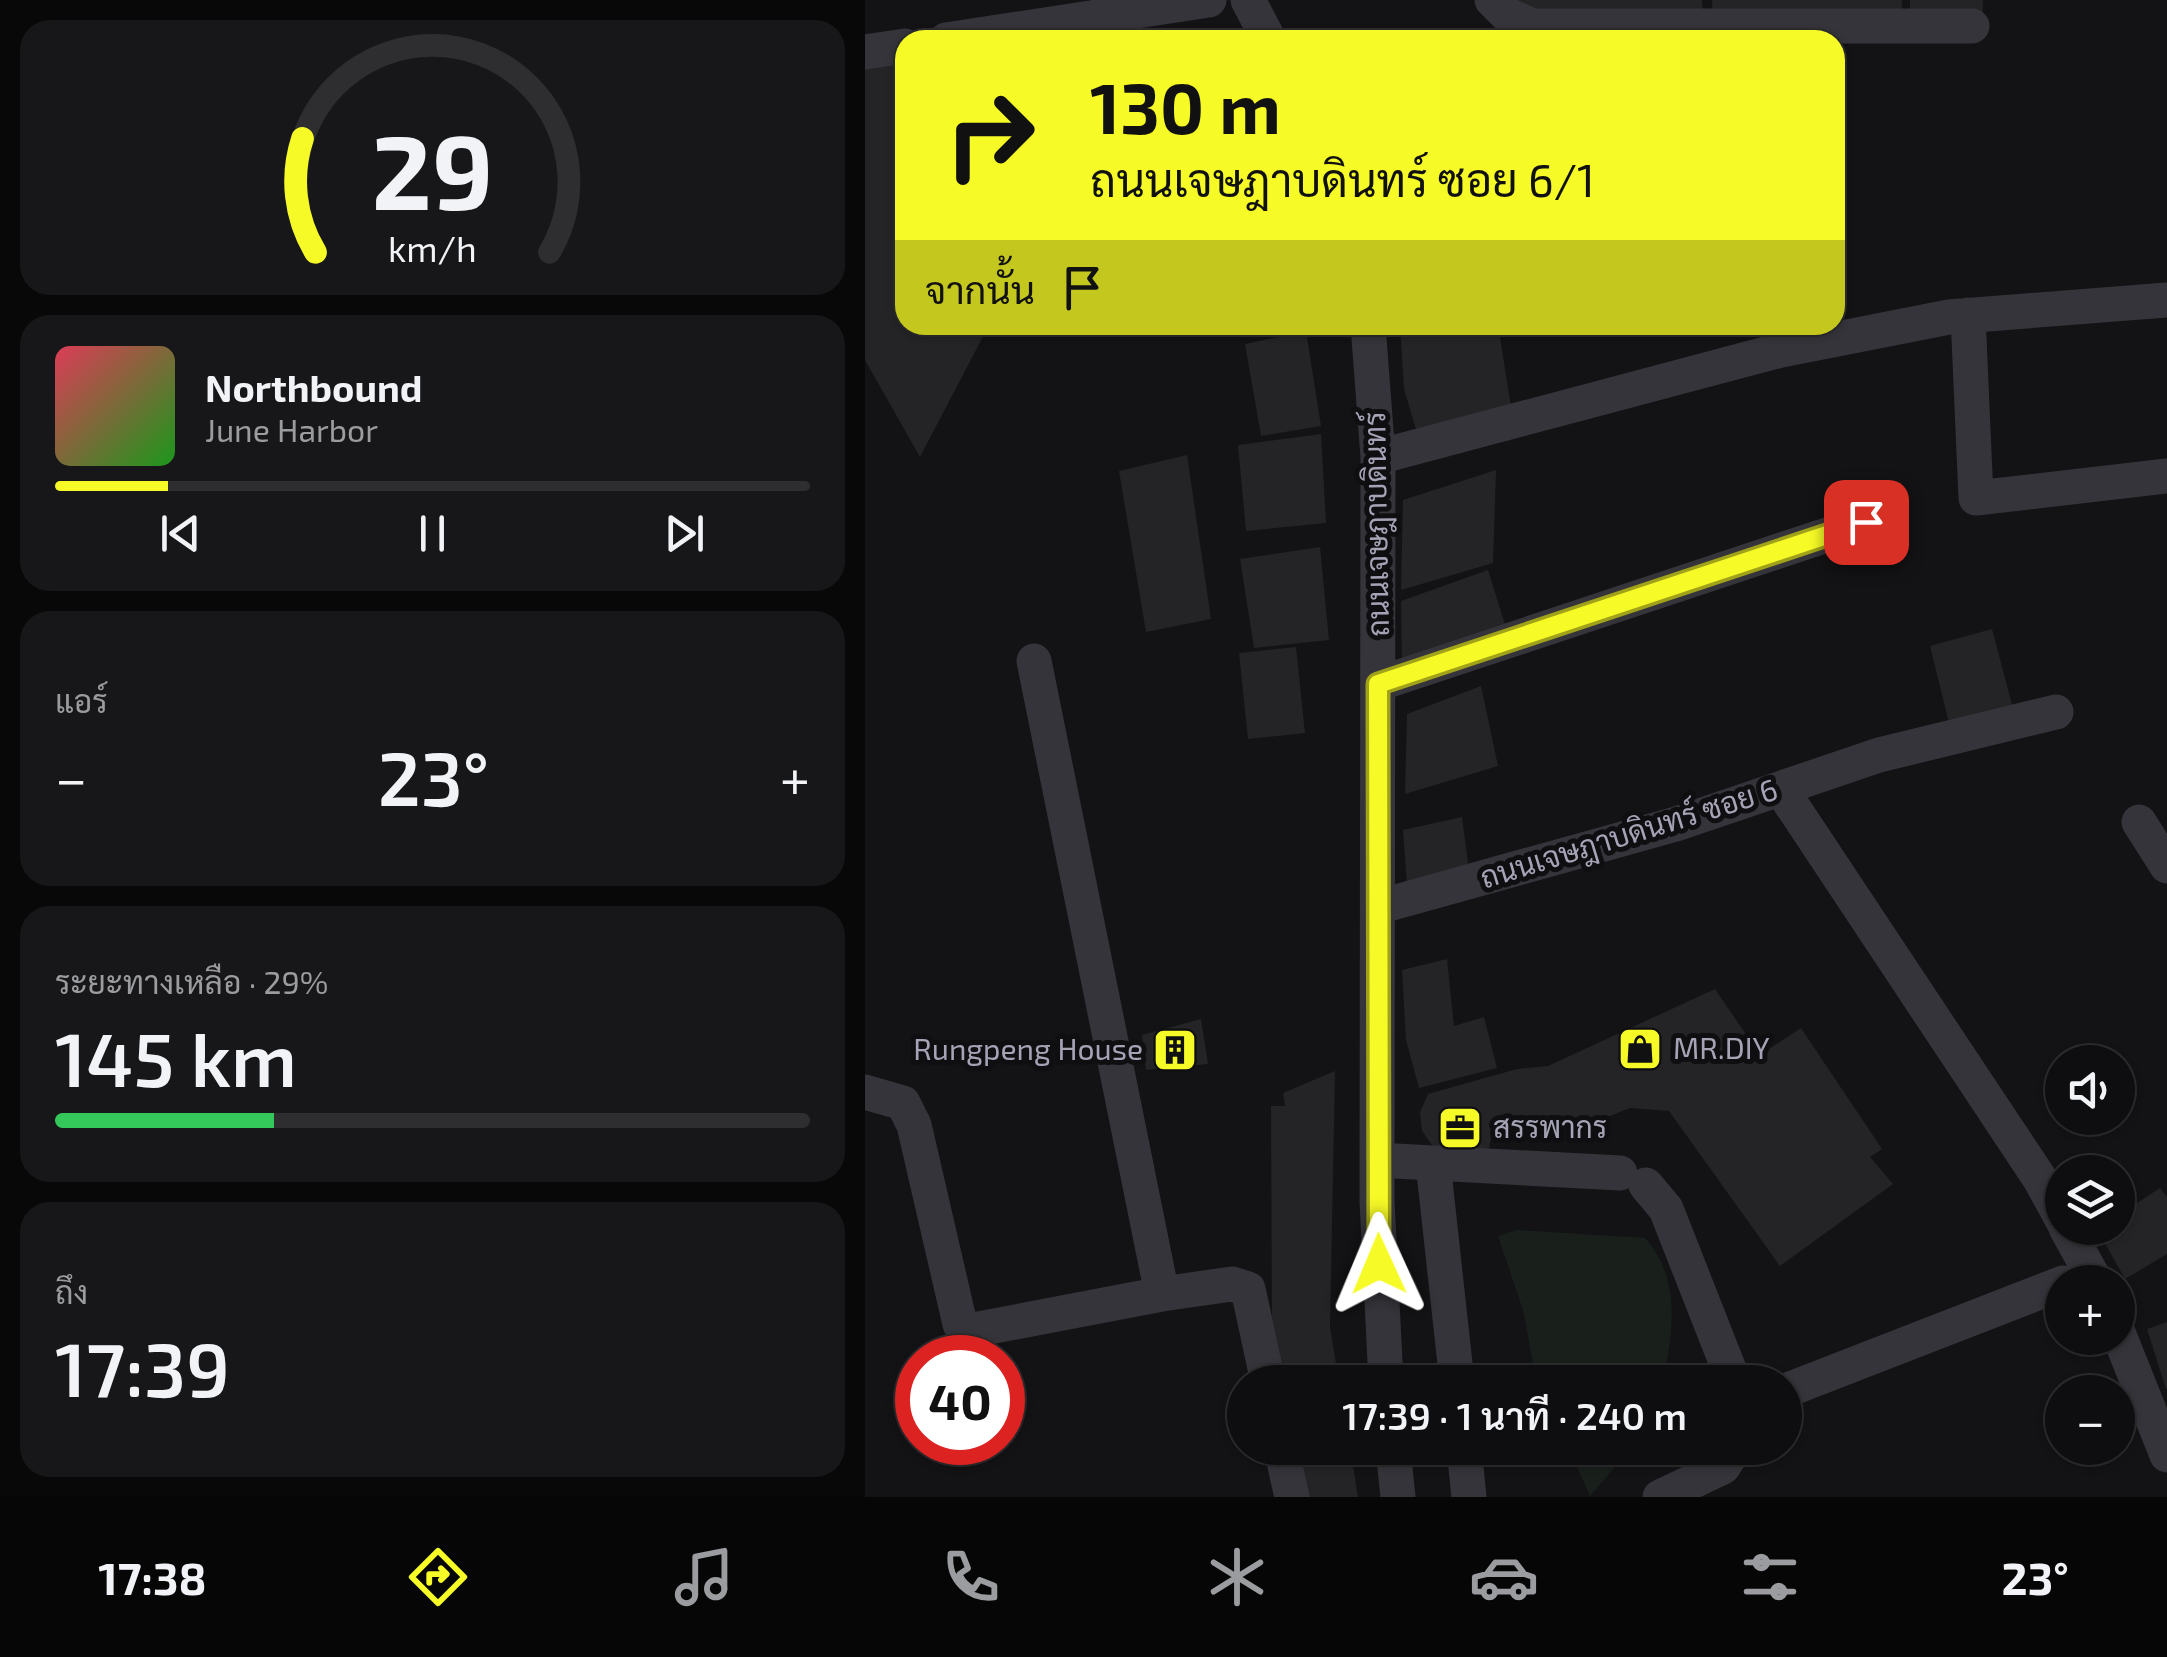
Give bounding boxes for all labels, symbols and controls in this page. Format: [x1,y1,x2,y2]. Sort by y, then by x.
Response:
text: 130 m [1090,64,1281,148]
icon: right [925,70,1055,200]
text: 29 [372,106,493,231]
text: ถนนเจษฎาบดินทร์ ซอย 6/1 [1090,152,1595,206]
text: km/h [388,226,477,269]
icon: arrive [1055,260,1110,315]
text: จากนั้น [925,266,1035,312]
text: Northbound [205,364,423,410]
text: June Harbor [205,410,378,448]
street label: ถนนเจษฎาบดินทร์ [1355,411,1399,637]
pin [1824,480,1909,565]
icon: arrive [1839,495,1894,550]
icon: previous [153,506,208,561]
icon: pause [405,506,460,561]
icon: next [657,506,712,561]
text: แอร์ [55,681,108,719]
text: 23° [378,731,489,821]
text: − [55,744,87,810]
text: + [780,744,810,810]
street label: ถนนเจษฎาบดินทร์ ซอย 6 [1475,770,1783,898]
text: ระยะทางเหลือ · 29% [55,962,328,1000]
text: 145 km [55,1012,297,1102]
shop icon: MR.DIY [1617,1026,1663,1072]
building icon: Rungpeng House [1152,1027,1198,1073]
place label: MR.DIY [1673,1029,1770,1065]
place label: Rungpeng House [913,1030,1143,1066]
map controls [2045,1045,2135,1465]
button: sound [2045,1045,2135,1135]
office icon: สรรพากร [1437,1105,1483,1151]
place label: สรรพากร [1493,1108,1607,1144]
button: layers [2045,1155,2135,1245]
position arrow [1327,1212,1431,1316]
button: + [2045,1265,2135,1355]
text: ถึง [55,1272,88,1310]
text: 17:39 [55,1322,230,1412]
speed limit sign: 40 [895,1335,1025,1465]
button: − [2045,1375,2135,1465]
text: 17:39 · 1 นาที · 240 m [1342,1392,1687,1438]
icon: directions [403,1542,473,1612]
icon: music [669,1542,739,1612]
icon: phone [936,1542,1006,1612]
icon: climate [1202,1542,1272,1612]
icon: car [1469,1542,1539,1612]
icon: filters [1735,1542,1805,1612]
text: 17:38 [98,1550,207,1604]
text: 23° [2002,1550,2069,1604]

